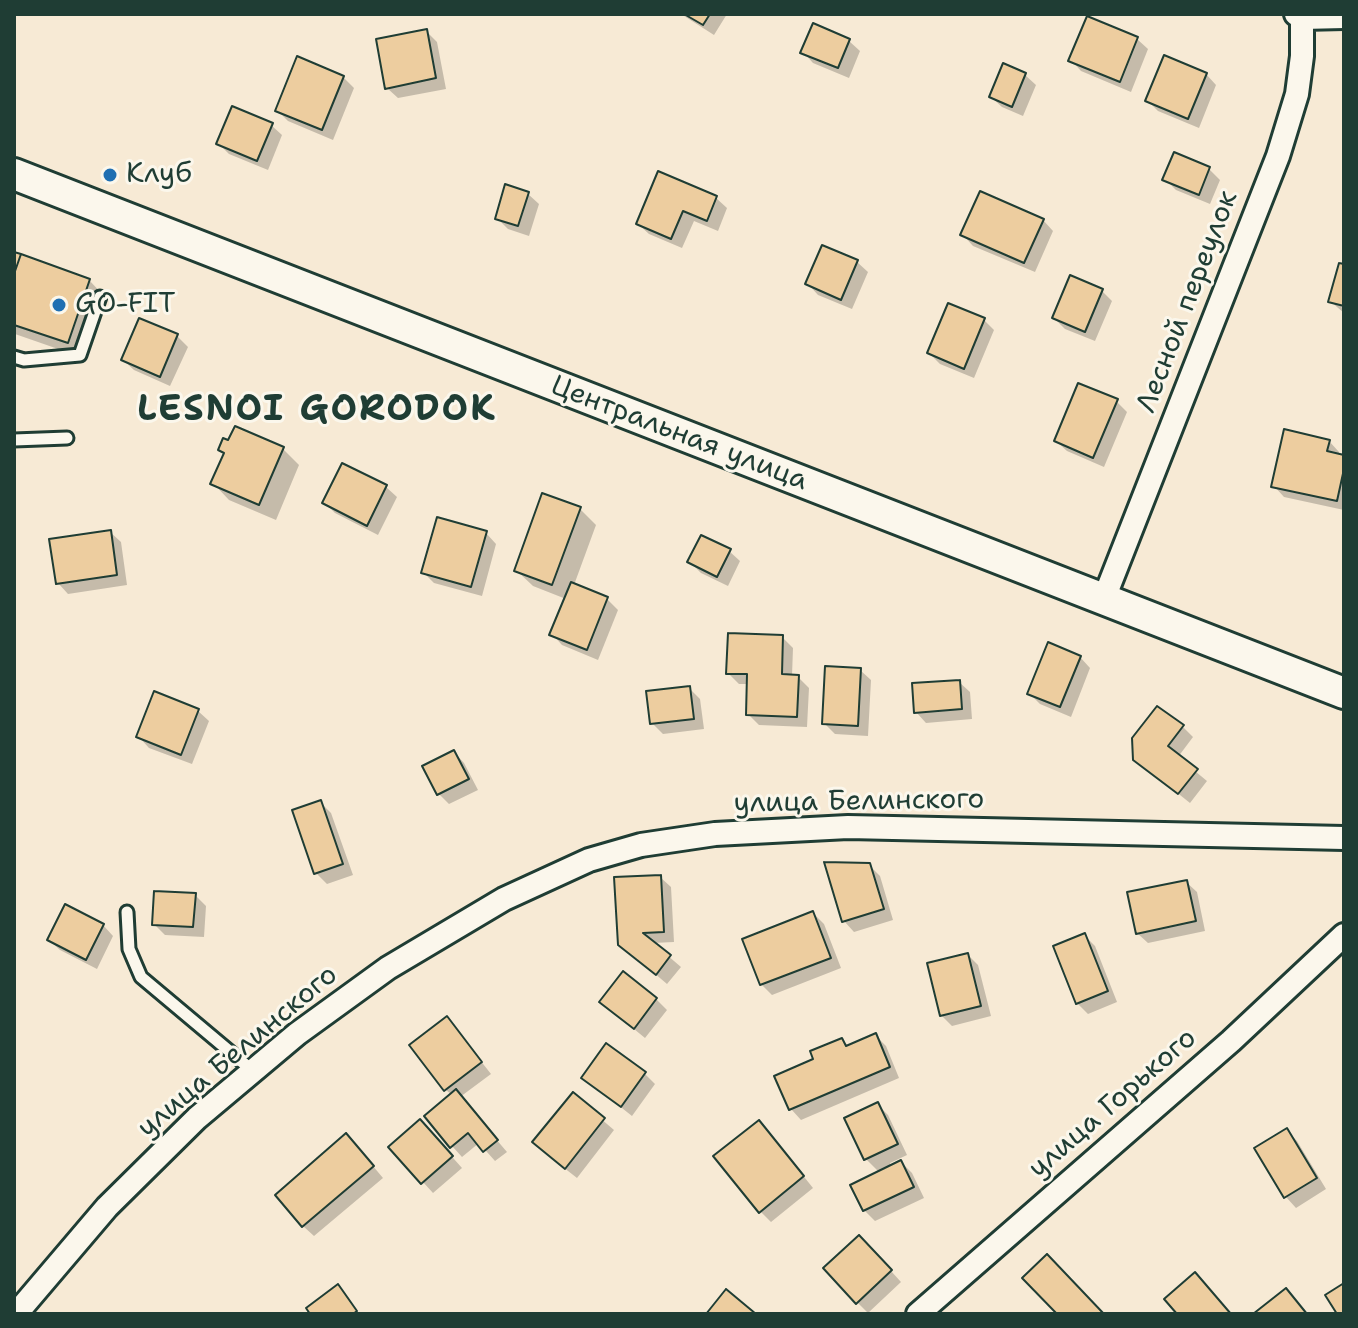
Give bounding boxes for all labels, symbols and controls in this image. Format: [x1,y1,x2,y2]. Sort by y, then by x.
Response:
place label: Клуб [126,158,192,192]
marker: Клуб [101,166,119,184]
street label: Лесной переулок [1130,186,1246,418]
place label: GO-FIT [75,288,175,322]
marker: GO-FIT [50,296,68,314]
street label: Центральная улица [546,370,812,498]
district label: LESNOI GORODOK [137,389,497,433]
street label: улица Белинского [733,783,985,821]
street label: улица Белинского [131,959,345,1145]
street label: улица Горького [1022,1022,1204,1186]

